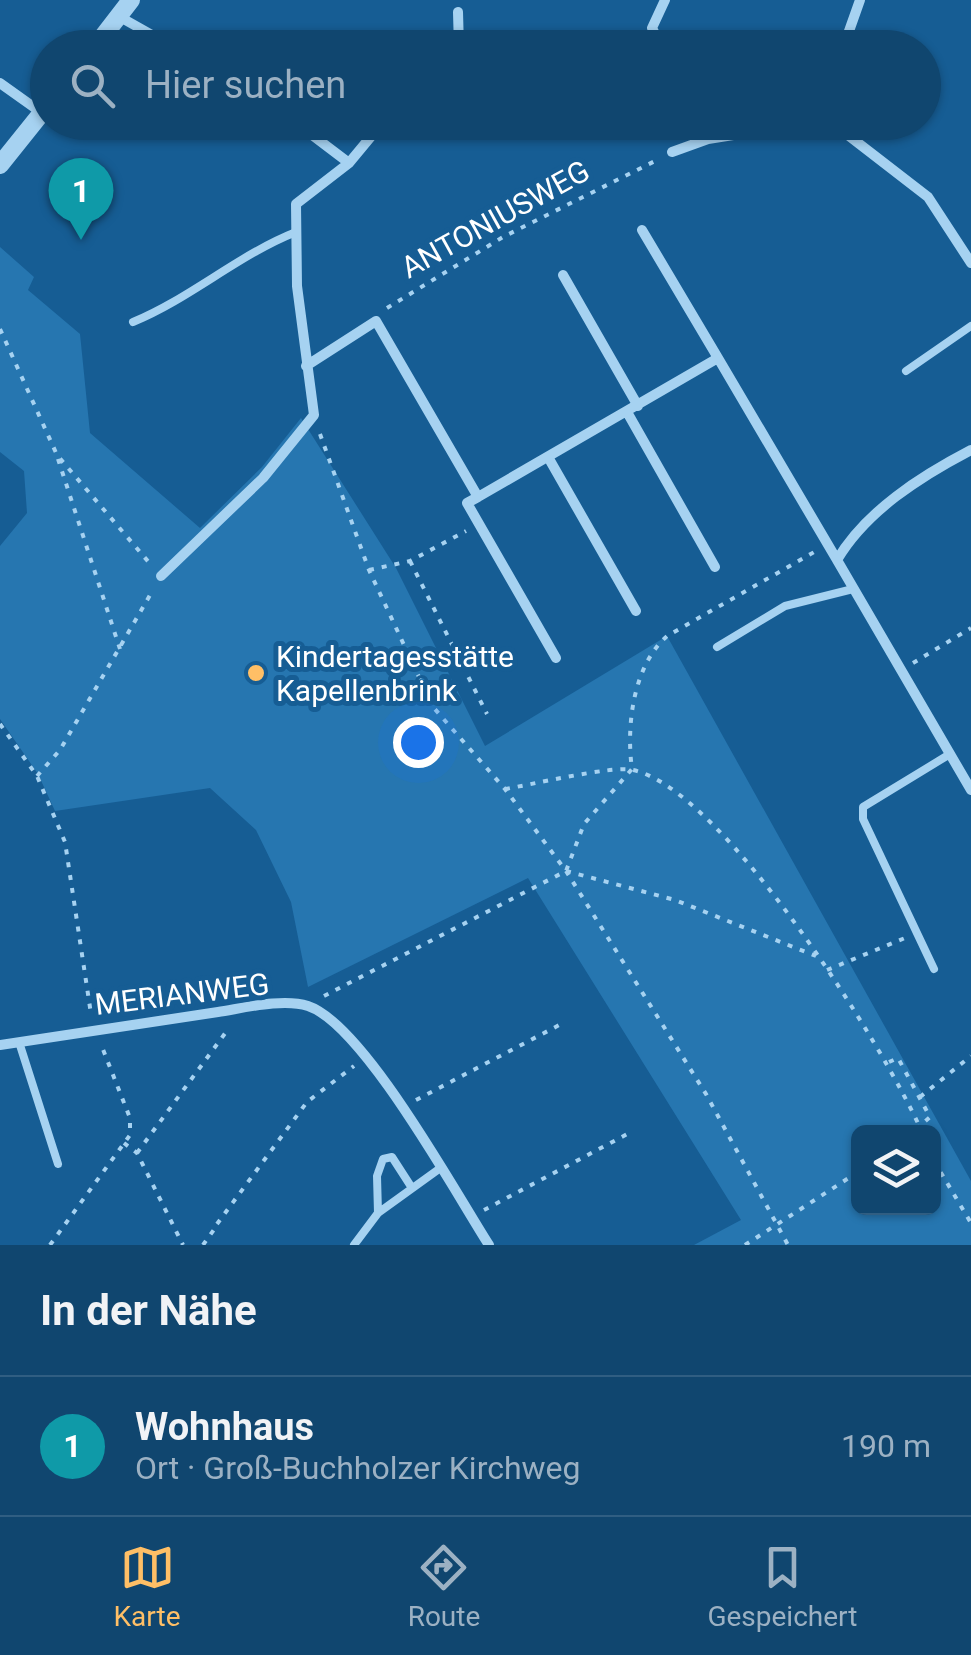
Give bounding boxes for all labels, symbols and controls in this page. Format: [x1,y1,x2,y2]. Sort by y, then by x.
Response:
search box [30,30,941,140]
icon: search [65,58,120,113]
text: Hier suchen [145,63,346,107]
street label: ANTONIUSWEG [395,153,595,285]
pin: 1 [48,158,114,240]
place label: Kindertagesstätte Kapellenbrink [276,639,514,708]
marker: Kindertagesstätte Kapellenbrink [245,662,267,684]
your location [393,717,444,768]
street label: MERIANWEG [93,966,271,1022]
map controls [851,1125,941,1215]
button: layers [851,1125,941,1215]
text: In der Nähe [40,1286,257,1335]
text: Wohnhaus [135,1405,314,1449]
text: 1 [63,1427,82,1465]
text: 190 m [841,1427,931,1465]
text: Ort · Groß-Buchholzer Kirchweg [135,1449,581,1487]
tab: Karte [114,1540,181,1633]
tab: Route [408,1540,480,1633]
tab: Gespeichert [707,1540,857,1633]

